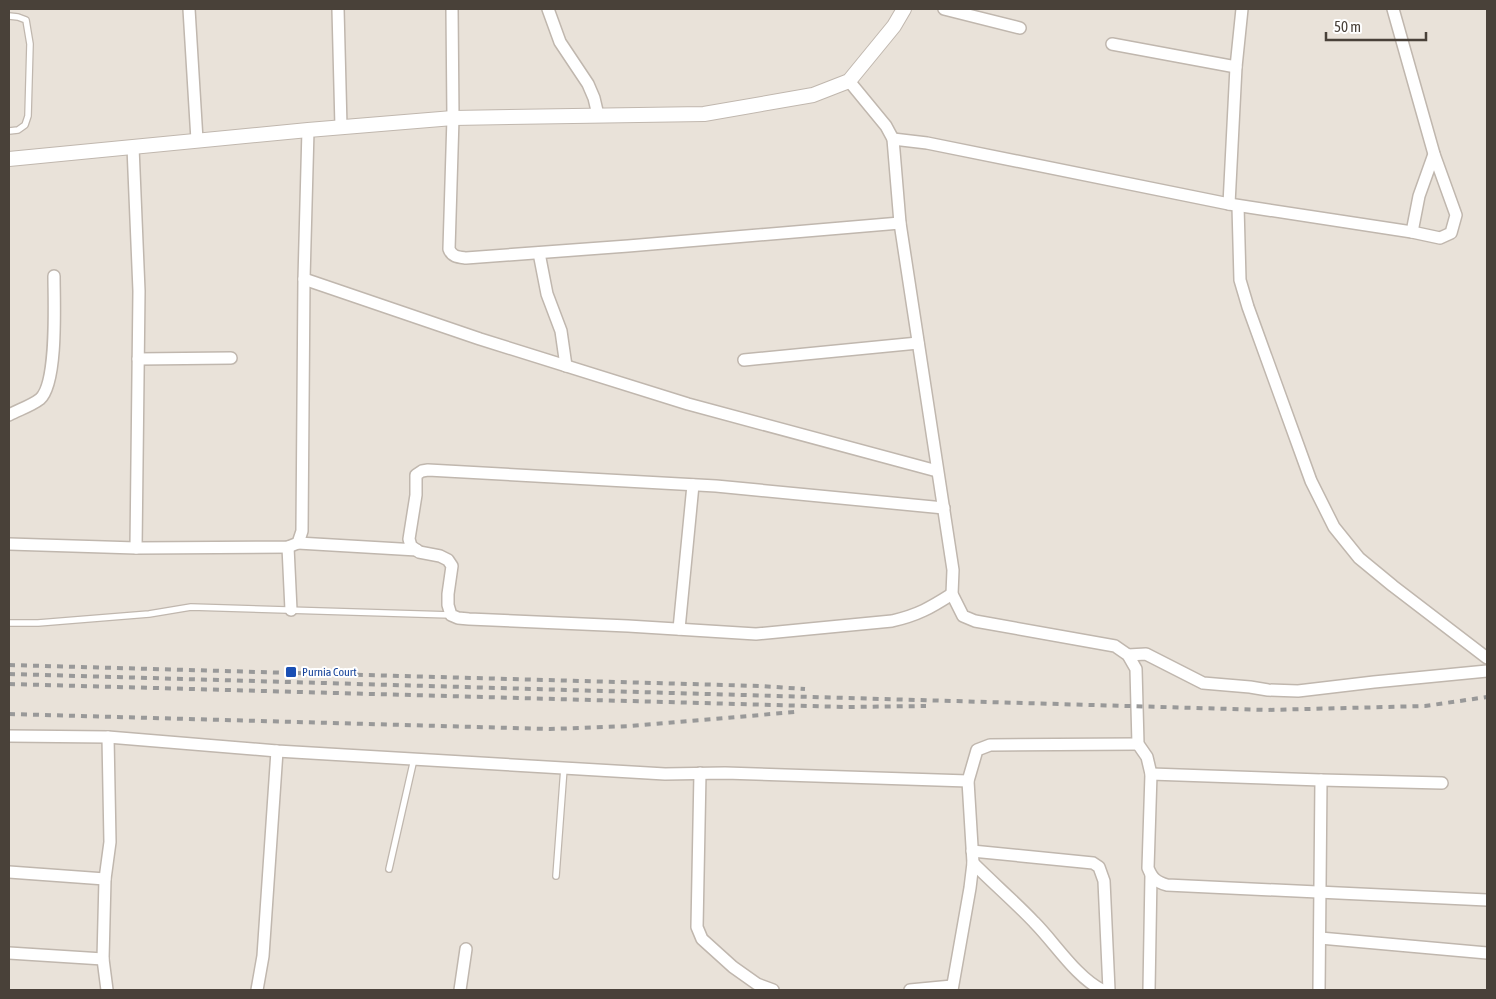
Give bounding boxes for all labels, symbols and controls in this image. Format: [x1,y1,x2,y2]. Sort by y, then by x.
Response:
scale bar [1326,10,1426,42]
text: 50 m [1334,18,1361,35]
marker: Purnia Court [284,665,298,679]
place label: Purnia Court [302,665,357,679]

